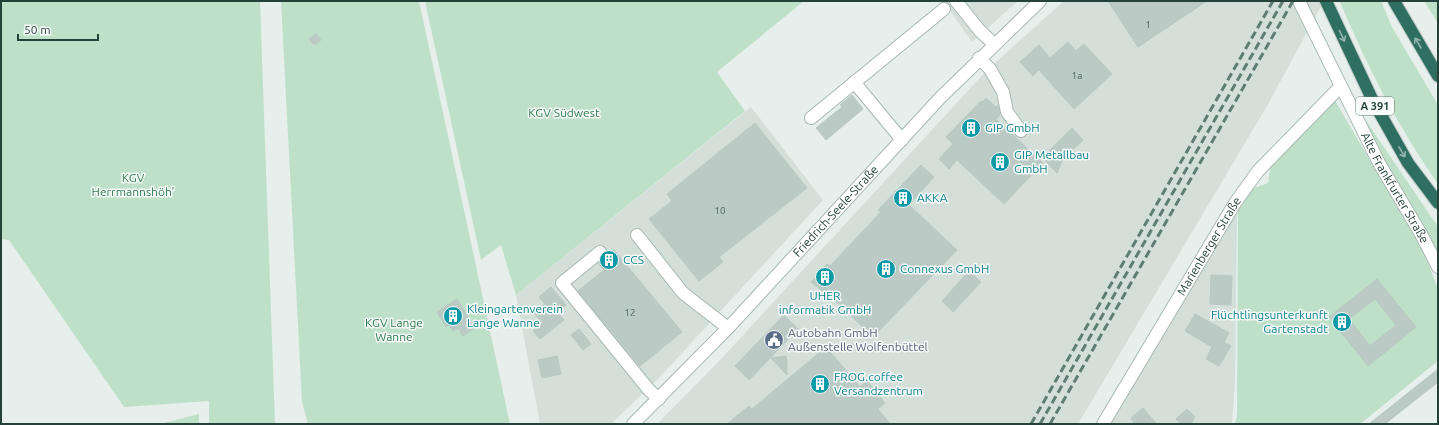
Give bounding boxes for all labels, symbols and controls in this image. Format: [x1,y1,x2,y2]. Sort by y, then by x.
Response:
scale bar [18,16,98,42]
house number: 1 [1145,19,1151,30]
text: 50 m [24,23,51,36]
one-way arrow [1339,30,1346,42]
one-way arrow [1414,37,1422,49]
house number: 1a [1072,70,1082,81]
road number: A 391 [1356,97,1394,115]
park label: KGV Südwest [528,106,600,119]
building icon: GIP GmbH [960,117,982,139]
place label: GIP GmbH [985,121,1040,134]
street label: Alte Frankfurter Straße [1359,130,1432,245]
one-way arrow [1398,146,1406,158]
place label: GIP Metallbau GmbH [1014,148,1089,175]
building icon: GIP Metallbau GmbH [989,151,1011,173]
street label: Friedrich-Seele-Straße [790,163,881,259]
park label: KGV Herrmannshöh' [92,171,174,198]
building icon: AKKA [892,187,914,209]
place label: AKKA [917,191,948,204]
street label: Marienberger Straße [1174,194,1243,298]
house number: 10 [714,205,726,216]
building icon: CCS [598,249,620,271]
place label: CCS [623,253,644,266]
building icon: Connexus GmbH [875,258,897,280]
place label: Connexus GmbH [900,262,989,275]
building icon: UHER informatik GmbH [814,266,836,288]
place label: UHER informatik GmbH [779,289,871,316]
place label: Kleingartenverein Lange Wanne [467,302,563,329]
building icon: Kleingartenverein Lange Wanne [442,305,464,327]
house number: 12 [624,307,636,318]
place label: Flüchtlingsunterkunft Gartenstadt [1211,308,1328,335]
building icon: Flüchtlingsunterkunft Gartenstadt [1331,311,1353,333]
park label: KGV Lange Wanne [365,316,423,343]
place label: Autobahn GmbH Außenstelle Wolfenbüttel [788,326,928,353]
public building icon: Autobahn GmbH Außenstelle Wolfenbüttel [763,329,785,351]
place label: FROG.coffee Versandzentrum [834,370,923,397]
building icon: FROG.coffee Versandzentrum [809,373,831,395]

